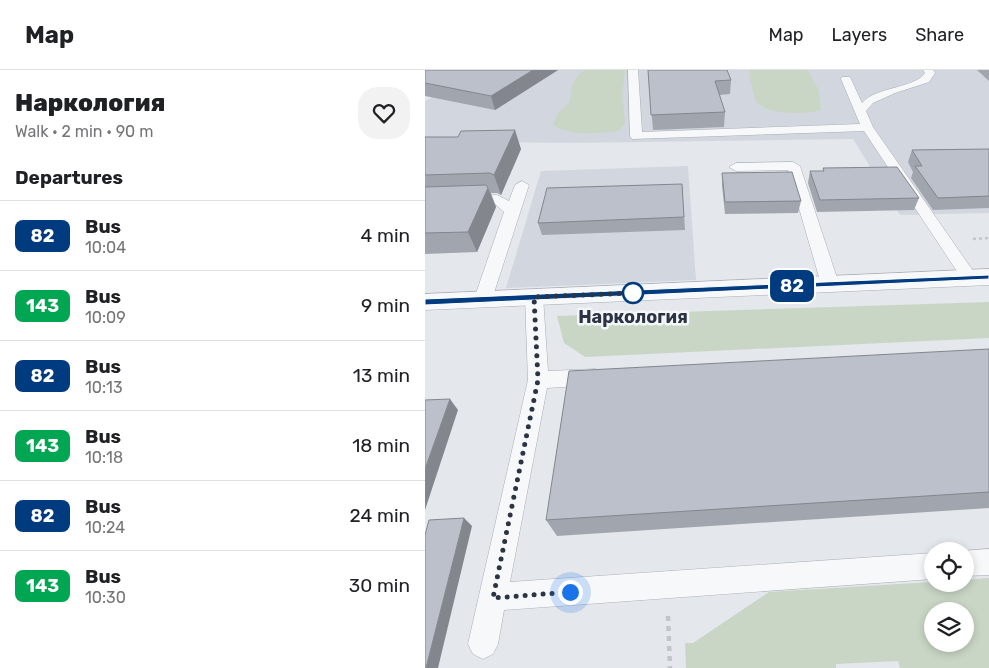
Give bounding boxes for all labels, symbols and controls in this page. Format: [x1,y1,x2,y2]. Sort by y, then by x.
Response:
text: Map [25,21,74,49]
text: Map [769,24,804,46]
text: Layers [832,24,887,46]
text: Share [915,24,964,46]
button: heart [358,87,410,139]
text: Наркология [15,89,165,117]
text: Walk · 2 min · 90 m [15,122,153,141]
text: Departures [15,166,123,189]
text: Bus [85,215,121,238]
text: 4 min [361,224,410,247]
text: 82 [31,225,54,247]
text: 10:04 [85,238,126,257]
line badge: 82 [769,270,815,302]
text: 82 [780,275,804,297]
marker: Наркология [622,282,644,304]
text: Bus [85,285,121,308]
text: 9 min [361,294,410,317]
text: 143 [26,295,59,317]
place label: Наркология [578,306,688,328]
text: 10:09 [85,308,126,327]
text: Bus [85,355,121,378]
text: 13 min [353,364,410,387]
text: 82 [31,365,54,387]
text: 10:13 [85,378,123,397]
text: Bus [85,425,121,448]
text: 18 min [352,434,410,457]
text: 143 [26,435,59,457]
text: 10:18 [85,448,123,467]
text: Bus [85,495,121,518]
text: 24 min [350,504,410,527]
text: 82 [31,505,54,527]
text: 10:24 [85,518,125,537]
map controls [924,542,974,652]
button: locate [924,542,974,592]
text: Bus [85,565,121,588]
text: 30 min [349,574,410,597]
text: 143 [26,575,59,597]
your location [558,580,583,605]
text: 10:30 [85,588,126,607]
button: layers [924,602,974,652]

